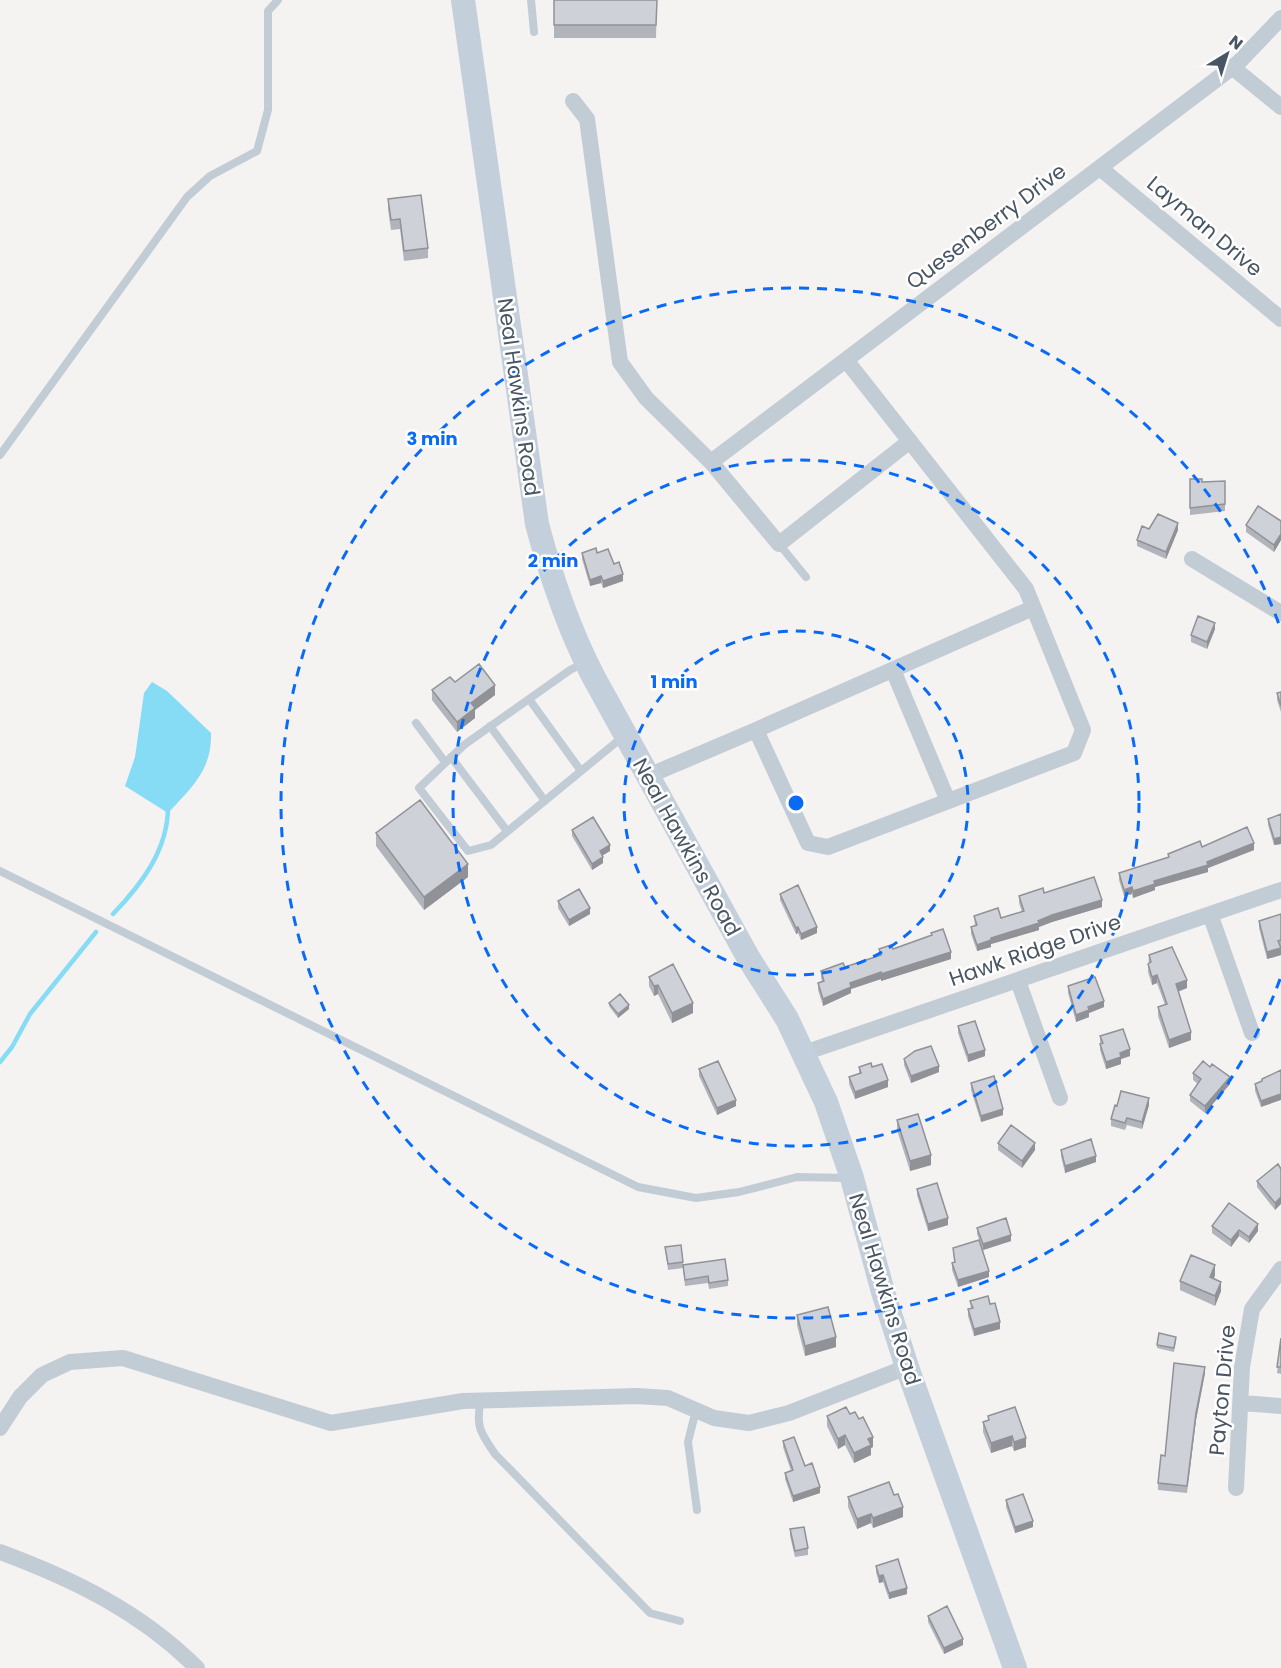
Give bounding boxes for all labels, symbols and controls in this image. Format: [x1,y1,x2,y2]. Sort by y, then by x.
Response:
north arrow [1197,24,1257,84]
text: N [1224,30,1248,55]
street label: Quesenberry Drive [900,156,1072,296]
street label: Layman Drive [1141,169,1269,283]
street label: Neal Hawkins Road [491,296,547,498]
text: 3 min [406,426,458,451]
text: 2 min [528,548,578,573]
text: 1 min [650,669,698,694]
street label: Neal Hawkins Road [626,753,748,941]
centre of rings [786,793,806,813]
street label: Hawk Ridge Drive [945,907,1125,993]
street label: Neal Hawkins Road [842,1189,928,1389]
street label: Payton Drive [1202,1324,1242,1456]

